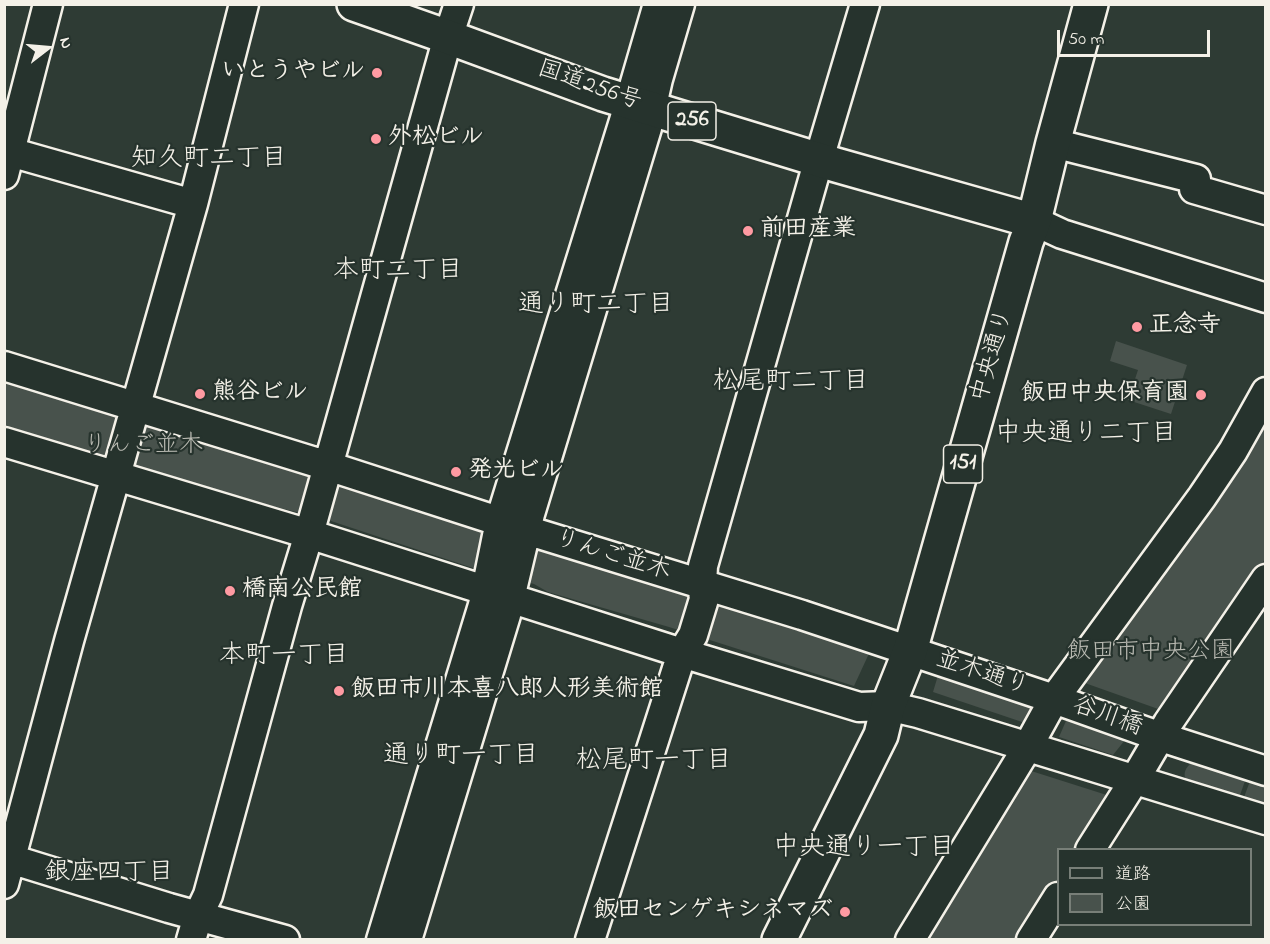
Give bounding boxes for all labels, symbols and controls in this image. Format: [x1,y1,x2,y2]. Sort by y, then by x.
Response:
north arrow [18,18,78,78]
scale bar [1060,18,1213,56]
text: 50 m [1068,27,1105,53]
text: N [52,35,78,52]
street label: 国道256号 [533,56,645,118]
place label: いとうやビル [221,59,365,87]
marker: いとうやビル [370,66,384,80]
road number: 256 [668,102,716,140]
place label: 外松ビル [388,125,484,153]
marker: 外松ビル [369,132,383,146]
district label: 知久町二丁目 [131,145,287,177]
place label: 前田産業 [760,217,856,245]
marker: 前田産業 [741,224,755,238]
district label: 本町二丁目 [333,257,463,289]
district label: 通り町二丁目 [518,291,674,323]
street label: 中央通り [967,306,1021,406]
place label: 正念寺 [1149,313,1221,341]
marker: 正念寺 [1130,320,1144,334]
district label: 松尾町二丁目 [713,368,869,400]
place label: 熊谷ビル [212,380,308,408]
place label: 飯田中央保育園 [1021,381,1189,409]
marker: 熊谷ビル [193,387,207,401]
marker: 飯田中央保育園 [1194,388,1208,402]
district label: 中央通り二丁目 [995,420,1177,452]
park label: りんご並木 [83,433,203,461]
road number: 151 [944,445,982,483]
place label: 発光ビル [468,458,564,486]
marker: 発光ビル [449,465,463,479]
street label: りんご並木 [550,526,674,588]
place label: 橋南公民館 [242,577,362,605]
marker: 橋南公民館 [223,584,237,598]
park label: 飯田市中央公園 [1067,639,1235,667]
district label: 本町一丁目 [219,642,349,674]
street label: 並木通り [932,646,1032,704]
place label: 飯田市川本喜八郎人形美術館 [351,677,663,705]
marker: 飯田市川本喜八郎人形美術館 [332,684,346,698]
street label: 谷川橋 [1068,692,1146,744]
district label: 通り町一丁目 [383,742,539,774]
district label: 松尾町一丁目 [576,747,732,779]
district label: 中央通り一丁目 [773,834,955,866]
legend [1057,848,1252,926]
district label: 銀座四丁目 [44,859,174,891]
text: 道路 [1115,862,1151,888]
text: 公園 [1115,892,1151,918]
place label: 飯田センゲキシネマズ [593,898,833,926]
marker: 飯田センゲキシネマズ [838,905,852,919]

